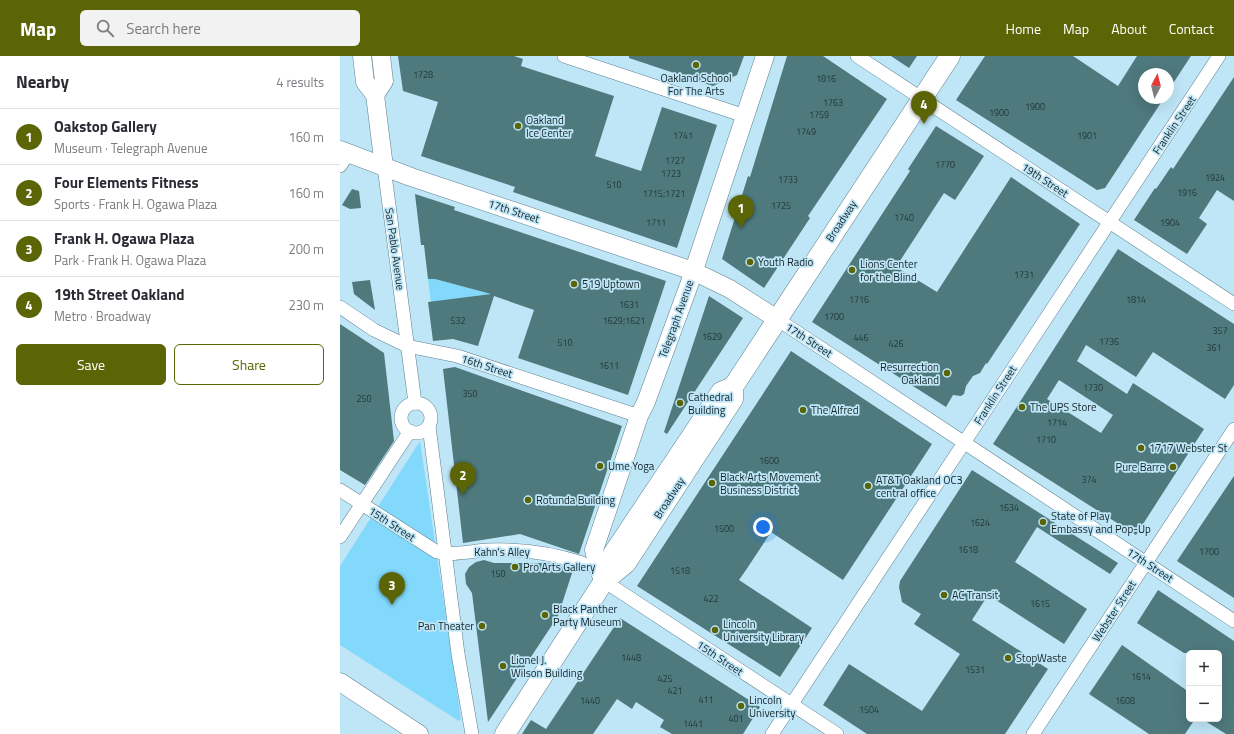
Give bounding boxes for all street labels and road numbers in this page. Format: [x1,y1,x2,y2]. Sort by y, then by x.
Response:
street label: Franklin Street [1148,92,1200,158]
street label: 19th Street [1018,159,1072,201]
street label: 17th Street [486,195,542,227]
street label: Broadway [822,196,861,245]
street label: San Pablo Avenue [381,207,409,292]
street label: Telegraph Avenue [654,277,698,360]
street label: 17th Street [782,319,836,361]
street label: 16th Street [459,350,515,382]
street label: Franklin Street [970,362,1020,428]
street label: Broadway [650,473,689,522]
street label: 15th Street [365,503,419,545]
street label: Kahn's Alley [474,544,530,560]
street label: 17th Street [1123,544,1177,586]
street label: Webster Street [1088,577,1140,645]
street label: 15th Street [694,637,746,679]

